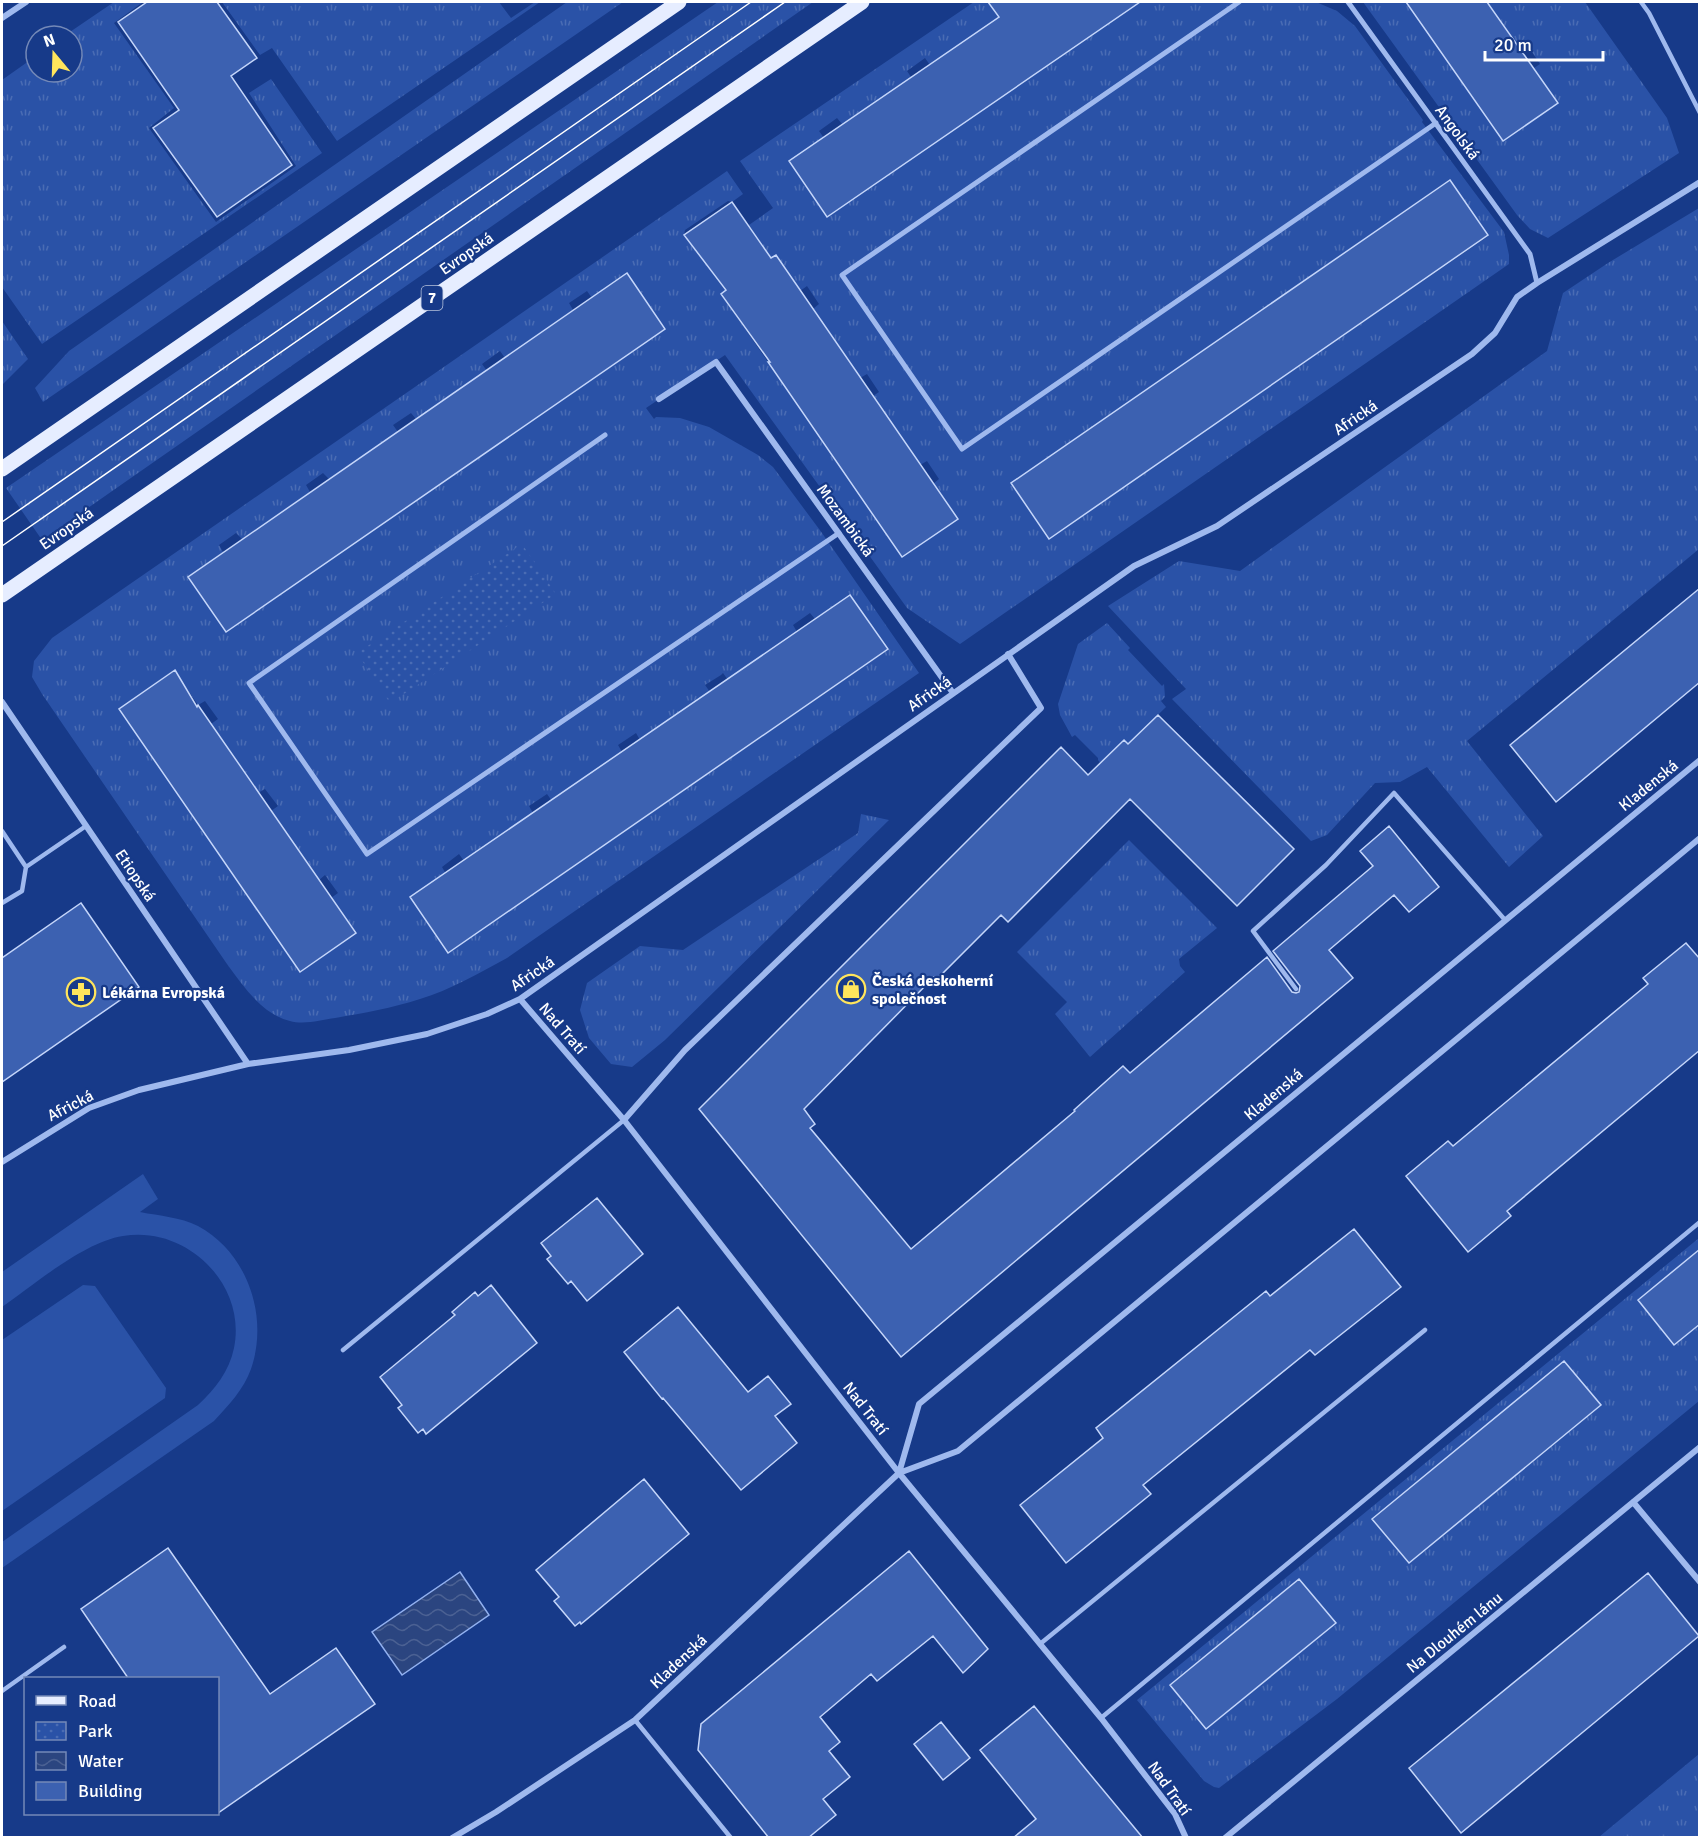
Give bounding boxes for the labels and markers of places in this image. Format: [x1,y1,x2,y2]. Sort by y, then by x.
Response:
place label: Česká deskoherní společnost [872,971,994,1009]
shop icon: Česká deskoherní společnost [835,973,867,1005]
pharmacy icon: Lékárna Evropská [65,976,97,1008]
place label: Lékárna Evropská [102,983,225,1003]

